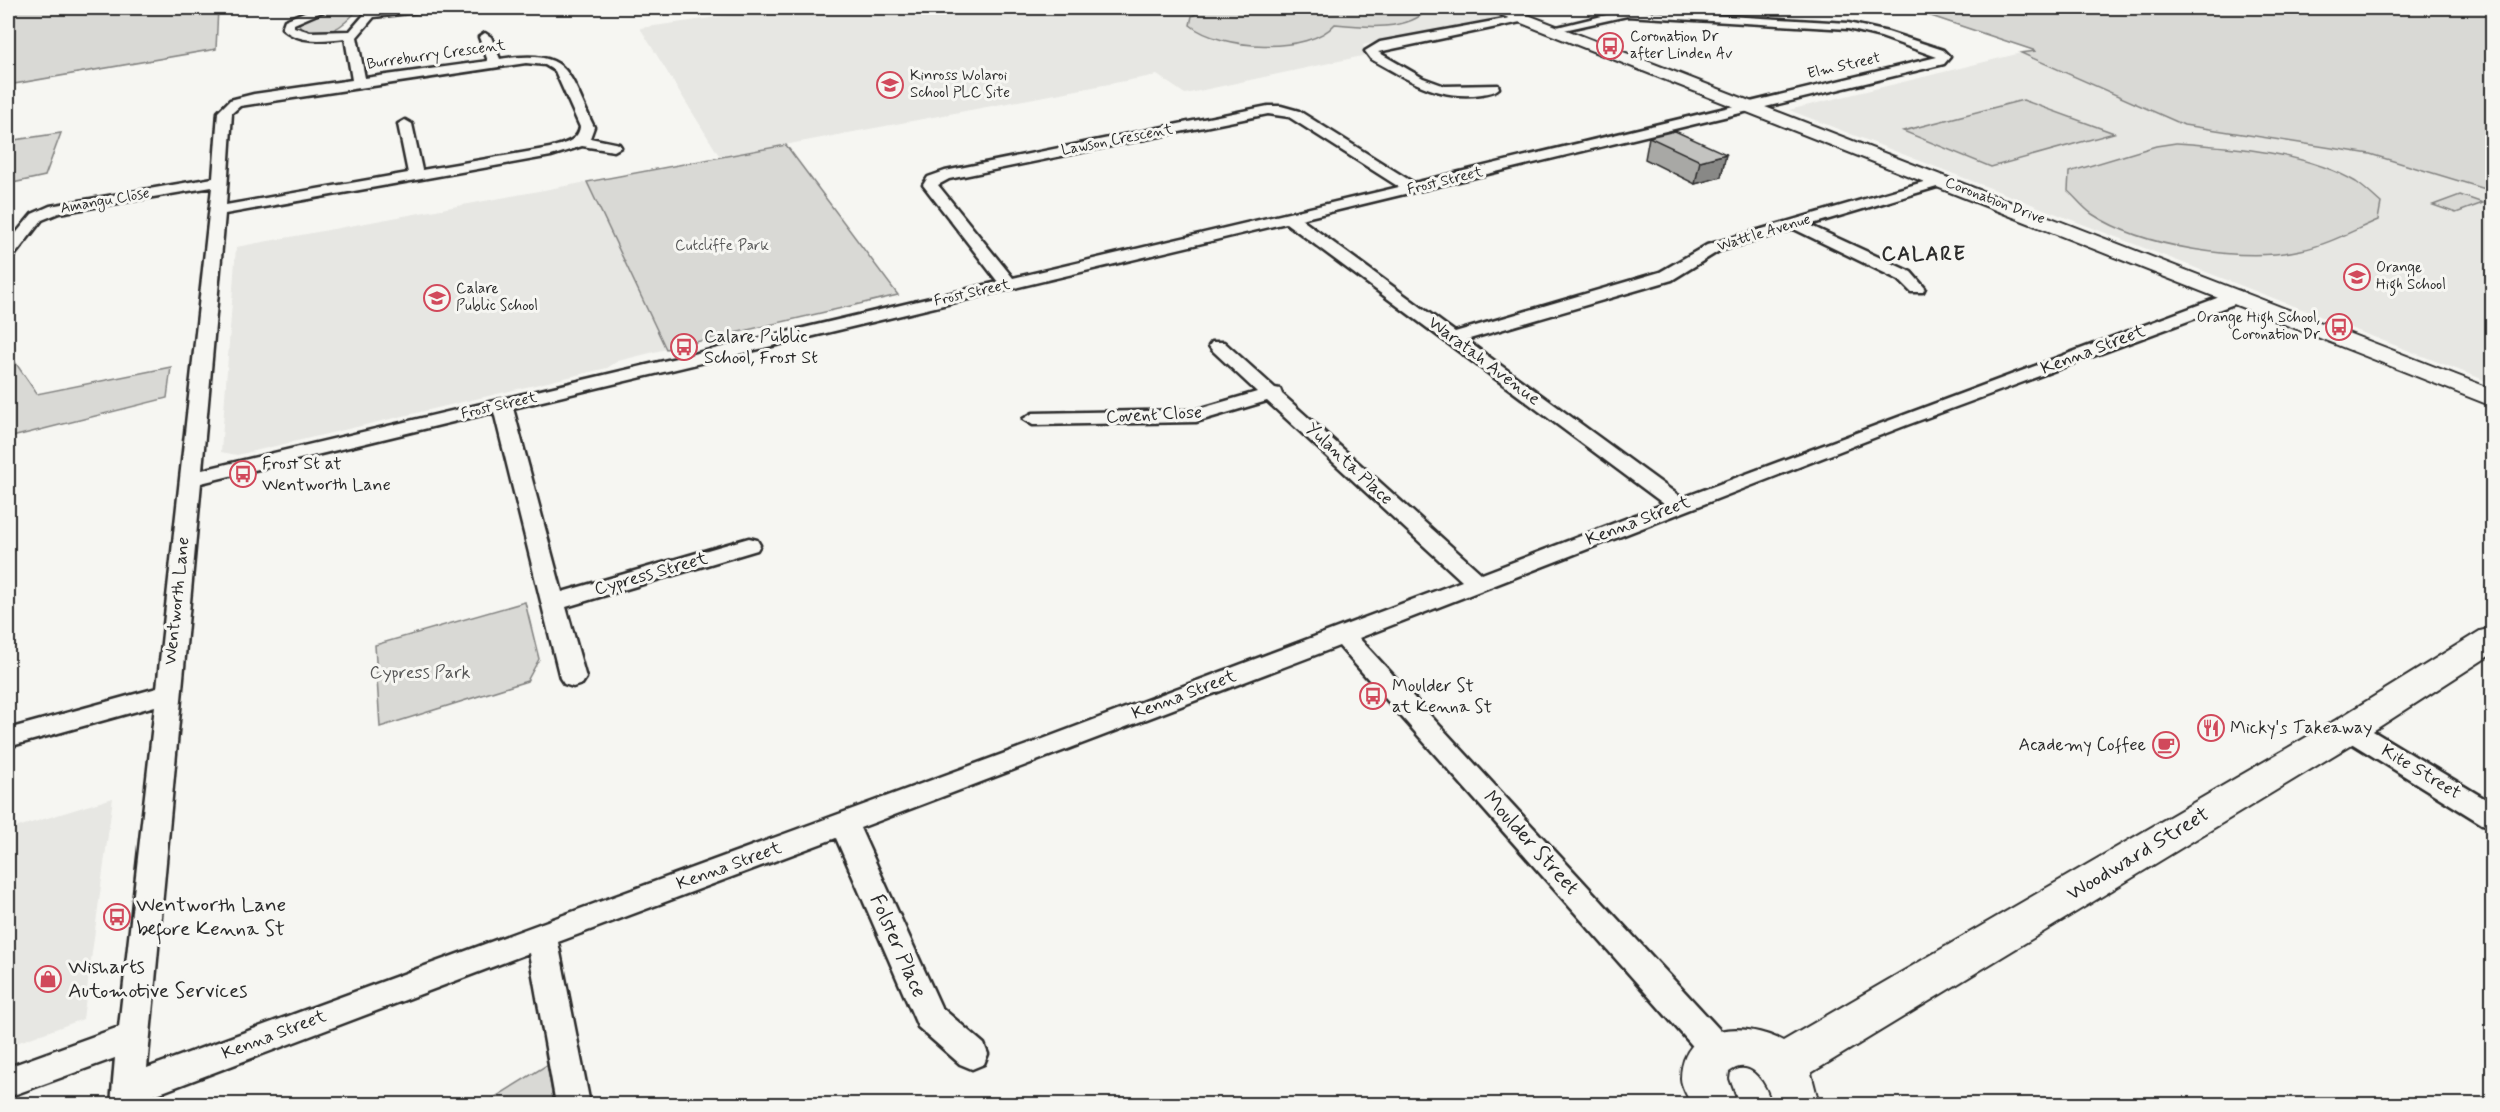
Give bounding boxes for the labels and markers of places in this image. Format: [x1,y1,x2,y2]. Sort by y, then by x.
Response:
place label: Coronation Dr after Linden Av [1630,27,1733,64]
bus stop icon: Coronation Dr after Linden Av [1595,31,1625,61]
place label: Kinross Wolaroi School PLC Site [910,66,1010,103]
school or university icon: Kinross Wolaroi School PLC Site [875,70,905,100]
place label: Orange High School [2376,258,2446,296]
school or university icon: Orange High School [2342,262,2372,292]
place label: Calare Public School [456,279,538,316]
school or university icon: Calare Public School [422,283,452,313]
place label: Orange High School, Coronation Dr [2197,308,2320,345]
bus stop icon: Orange High School, Coronation Dr [2324,312,2354,342]
place label: Calare Public School, Frost St [704,325,818,370]
bus stop icon: Calare Public School, Frost St [669,332,699,362]
place label: Frost St at Wentworth Lane [262,452,391,497]
bus stop icon: Frost St at Wentworth Lane [228,459,258,489]
place label: Moulder St at Kenna St [1392,674,1492,719]
bus stop icon: Moulder St at Kenna St [1358,681,1388,711]
restaurant icon: Micky's Takeaway [2196,713,2226,743]
place label: Micky's Takeaway [2230,716,2373,740]
cafe icon: Academy Coffee [2151,730,2181,760]
place label: Academy Coffee [2018,733,2146,757]
place label: Wentworth Lane before Kenna St [136,891,286,945]
bus stop icon: Wentworth Lane before Kenna St [102,902,132,932]
place label: Wisharts Automotive Services [68,953,248,1005]
shop icon: Wisharts Automotive Services [33,964,63,994]

